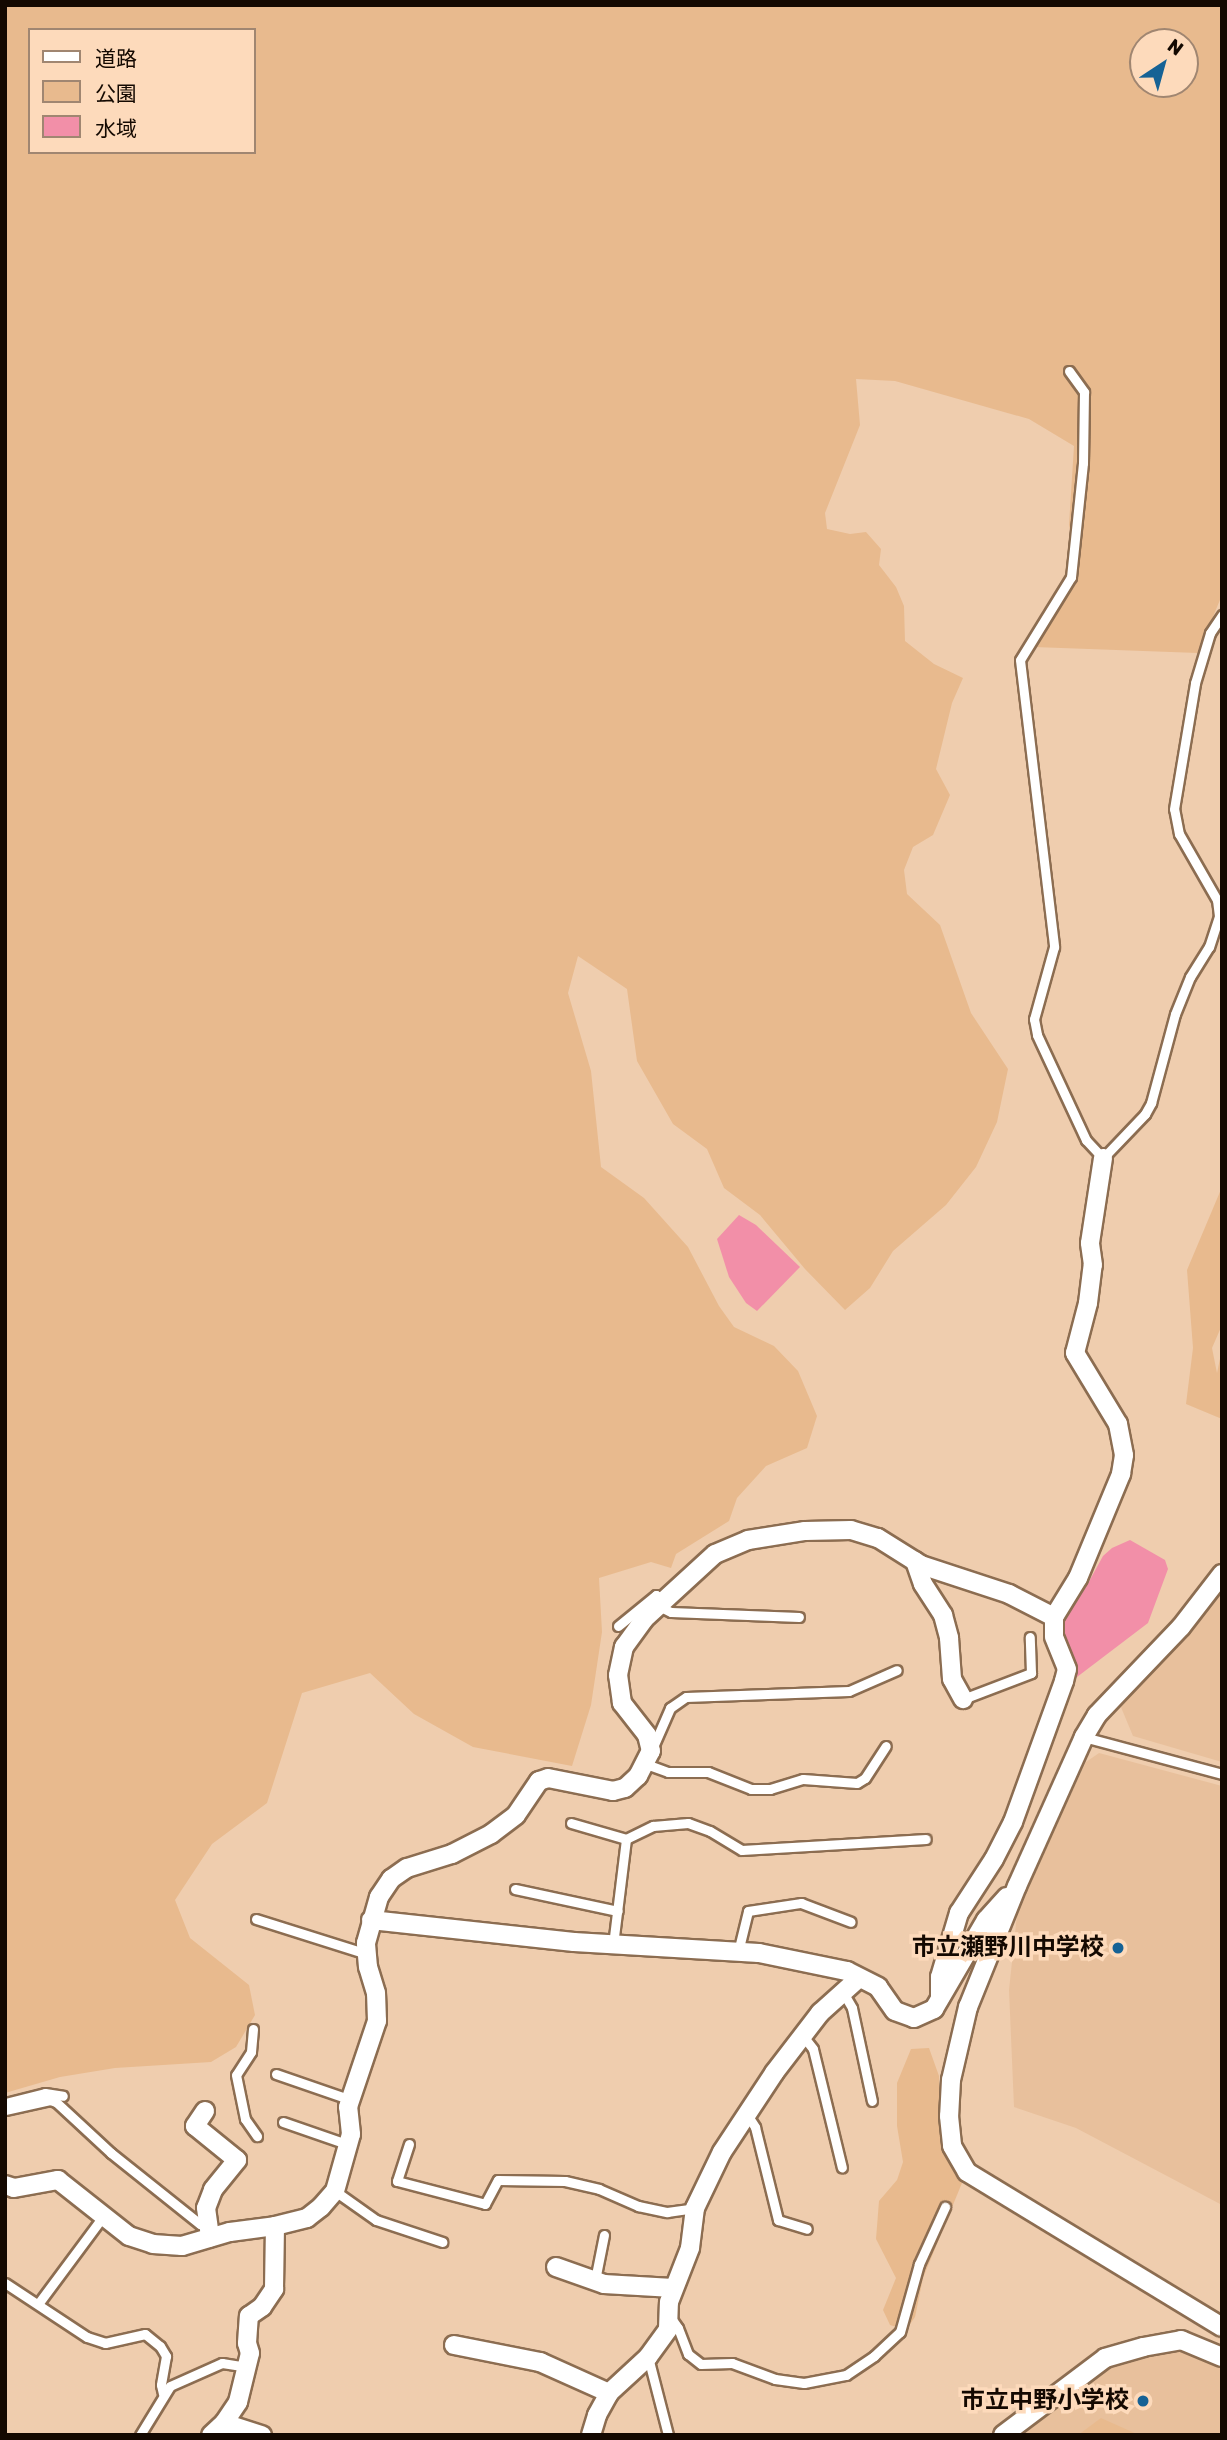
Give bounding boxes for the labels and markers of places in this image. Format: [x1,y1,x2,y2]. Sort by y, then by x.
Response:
place label: 市立瀬野川中学校 [912,1934,1104,1962]
marker: 市立瀬野川中学校 [1110,1940,1126,1956]
place label: 市立中野小学校 [961,2387,1129,2415]
marker: 市立中野小学校 [1135,2393,1151,2409]

